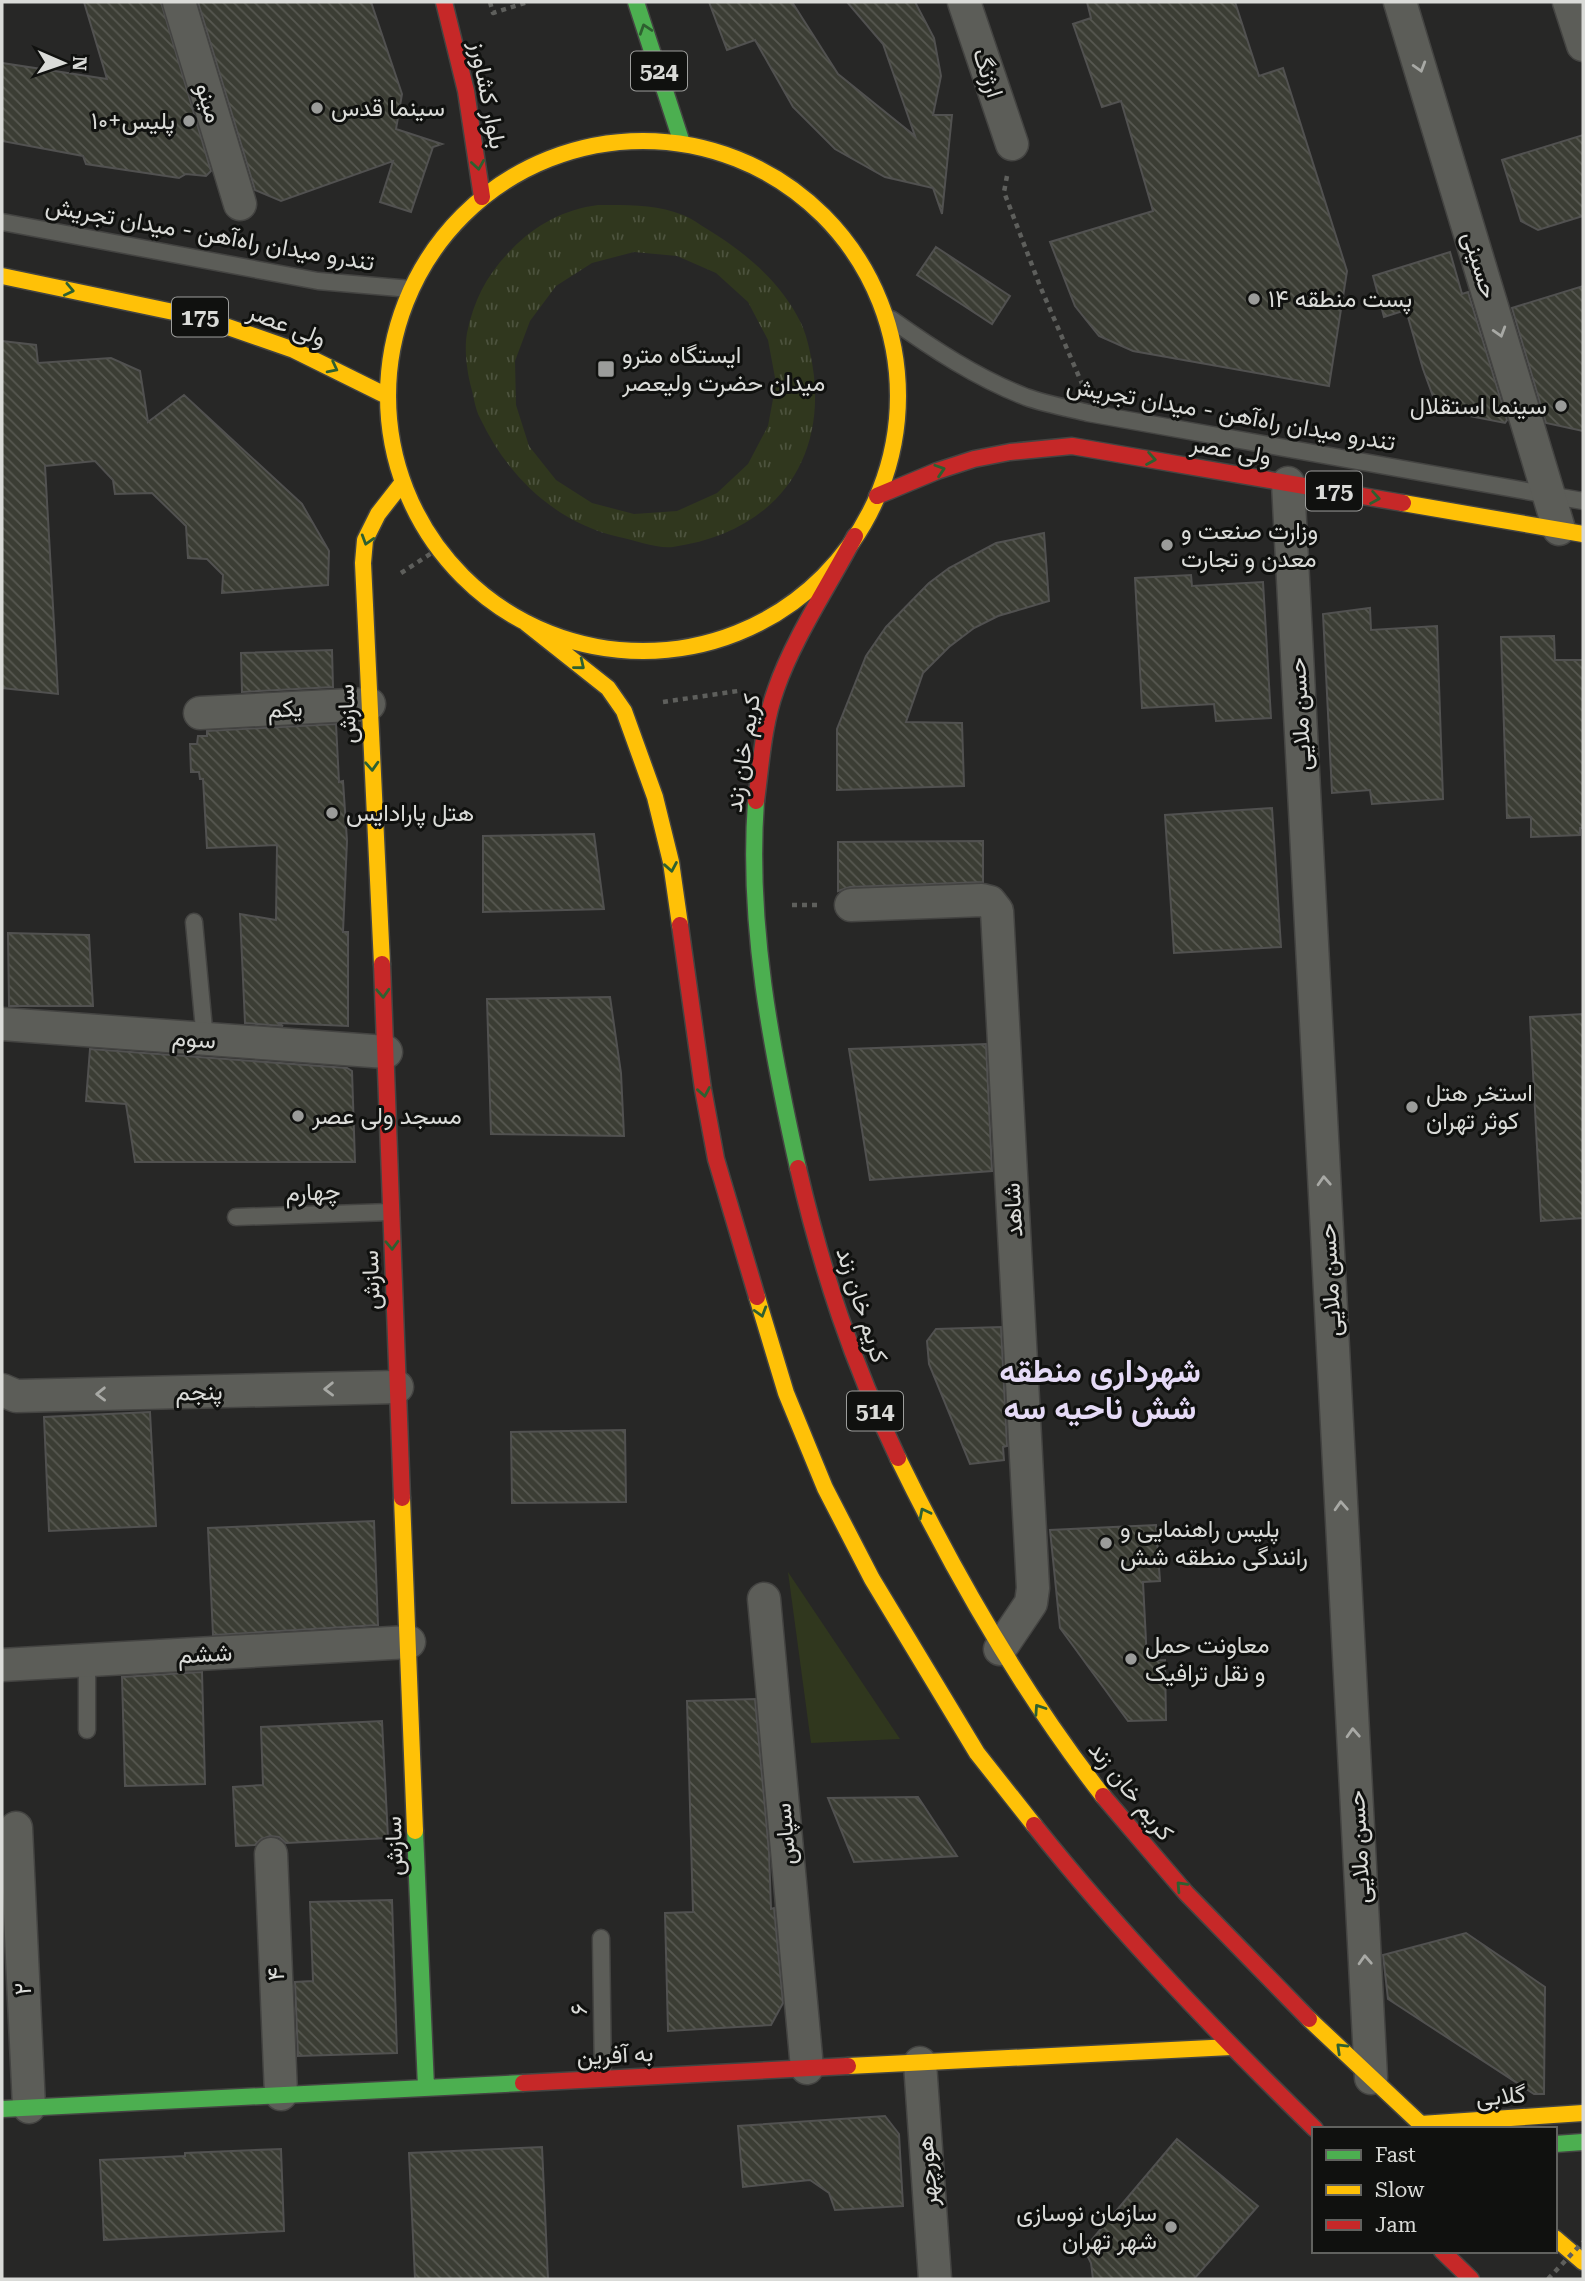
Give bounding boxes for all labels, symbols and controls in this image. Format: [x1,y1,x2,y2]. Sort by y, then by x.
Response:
one-way arrow [638,23,653,35]
north arrow [28,28,98,98]
street label: بلوار کشاورز [463,38,512,151]
street label: ارژنگ [966,45,1009,102]
road number: 524 [631,52,687,90]
text: N [68,56,91,72]
one-way arrow [1411,61,1426,73]
street label: مینو [189,80,228,127]
place label: سینما قدس [331,94,445,122]
marker: سینما قدس [309,100,325,116]
place label: پلیس+۱۰ [91,107,175,137]
marker: پلیس+۱۰ [181,113,197,129]
one-way arrow [470,159,485,171]
street label: تندرو میدان راه‌آهن - میدان تجریش [43,191,377,278]
street label: حسینی [1457,228,1503,302]
one-way arrow [63,281,75,296]
place label: پست منطقه ۱۴ [1268,285,1412,315]
marker: پست منطقه ۱۴ [1246,291,1262,307]
street label: ولی عصر [243,297,330,354]
road number: 175 [172,298,228,336]
one-way arrow [1491,325,1506,337]
place label: ایستگاه مترو میدان حضرت ولیعصر [621,341,825,398]
one-way arrow [326,359,338,373]
marker: ایستگاه مترو میدان حضرت ولیعصر [596,359,616,379]
street label: تندرو میدان راه‌آهن - میدان تجریش [1064,371,1398,458]
place label: سینما استقلال [1410,392,1547,420]
marker: سینما استقلال [1553,398,1569,414]
street label: ولی عصر [1187,429,1274,472]
one-way arrow [1145,451,1157,466]
one-way arrow [933,464,945,478]
road number: 175 [1306,471,1362,510]
one-way arrow [1369,490,1381,505]
place label: وزارت صنعت و معدن و تجارت [1181,517,1318,574]
one-way arrow [361,533,376,545]
marker: وزارت صنعت و معدن و تجارت [1159,537,1175,553]
one-way arrow [573,656,585,669]
street label: حسن ملایی [1283,657,1317,771]
street label: سازش [331,683,364,745]
street label: کریم خان زند [720,692,768,815]
street label: یکم [267,694,303,726]
one-way arrow [364,761,379,772]
place label: هتل پارادایس [346,799,474,829]
marker: هتل پارادایس [324,805,340,821]
one-way arrow [663,861,678,873]
one-way arrow [375,988,390,999]
street label: سوم [171,1024,217,1056]
place label: استخر هتل کوثر تهران [1426,1079,1533,1136]
one-way arrow [696,1086,711,1098]
marker: استخر هتل کوثر تهران [1404,1099,1420,1115]
place label: مسجد ولی عصر [311,1102,462,1131]
marker: مسجد ولی عصر [290,1108,306,1124]
one-way arrow [1317,1175,1332,1186]
street label: چهارم [285,1177,341,1209]
street label: شاهد [998,1182,1028,1238]
street label: حسن ملایی [1313,1223,1347,1337]
one-way arrow [385,1240,400,1251]
street label: کریم خان زند [828,1244,894,1367]
street label: سازش [356,1250,387,1310]
one-way arrow [753,1305,767,1318]
district label: شهرداری منطقه شش ناحیه سه [999,1352,1201,1427]
street label: پنجم [175,1378,223,1408]
one-way arrow [323,1381,334,1396]
one-way arrow [95,1386,106,1401]
road number: 514 [847,1392,903,1430]
one-way arrow [1334,1500,1349,1511]
one-way arrow [919,1508,933,1520]
place label: پلیس راهنمایی و رانندگی منطقه شش [1120,1515,1308,1572]
marker: پلیس راهنمایی و رانندگی منطقه شش [1098,1535,1114,1551]
place label: معاونت حمل و نقل ترافیک [1145,1631,1270,1688]
street label: ششم [177,1639,233,1671]
marker: معاونت حمل و نقل ترافیک [1123,1651,1139,1667]
one-way arrow [1034,1704,1047,1717]
one-way arrow [1346,1727,1361,1738]
street label: کریم خان زند [1081,1736,1179,1848]
street label: حسن ملایی [1342,1790,1376,1904]
street label: سپاس [768,1802,804,1866]
street label: سازش [379,1816,410,1876]
one-way arrow [1177,1881,1190,1894]
one-way arrow [1358,1955,1373,1966]
street label: ۴ [262,1967,290,1981]
street label: ۲ [9,1982,37,1996]
street label: ۶ [565,2003,593,2015]
street label: به آفرین [576,2039,654,2072]
one-way arrow [1336,2044,1349,2057]
street label: گلابی [1475,2080,1527,2112]
legend [1312,2127,1557,2253]
street label: هورچهر [911,2134,946,2208]
text: Fast [1375,2143,1416,2167]
text: Slow [1375,2178,1425,2202]
place label: سازمان نوسازی شهر تهران [1016,2199,1157,2256]
text: Jam [1375,2213,1417,2237]
marker: سازمان نوسازی شهر تهران [1163,2219,1179,2235]

